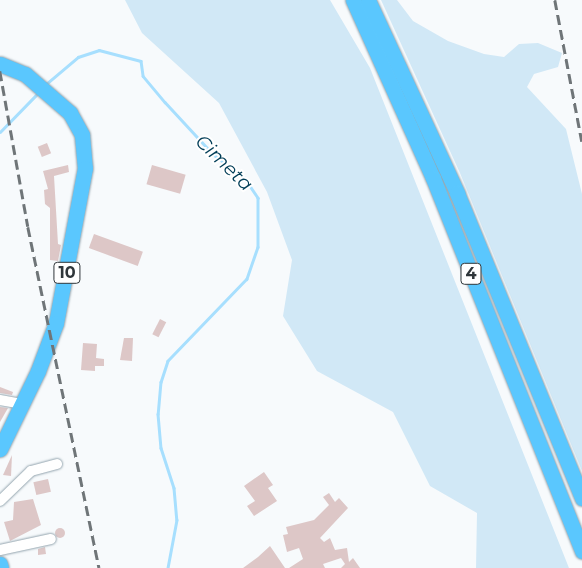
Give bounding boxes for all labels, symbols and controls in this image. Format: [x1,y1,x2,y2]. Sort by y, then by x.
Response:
water label: Cimeta [191,130,257,196]
road number: 10 [53,260,81,286]
road number: 4 [460,260,482,288]

